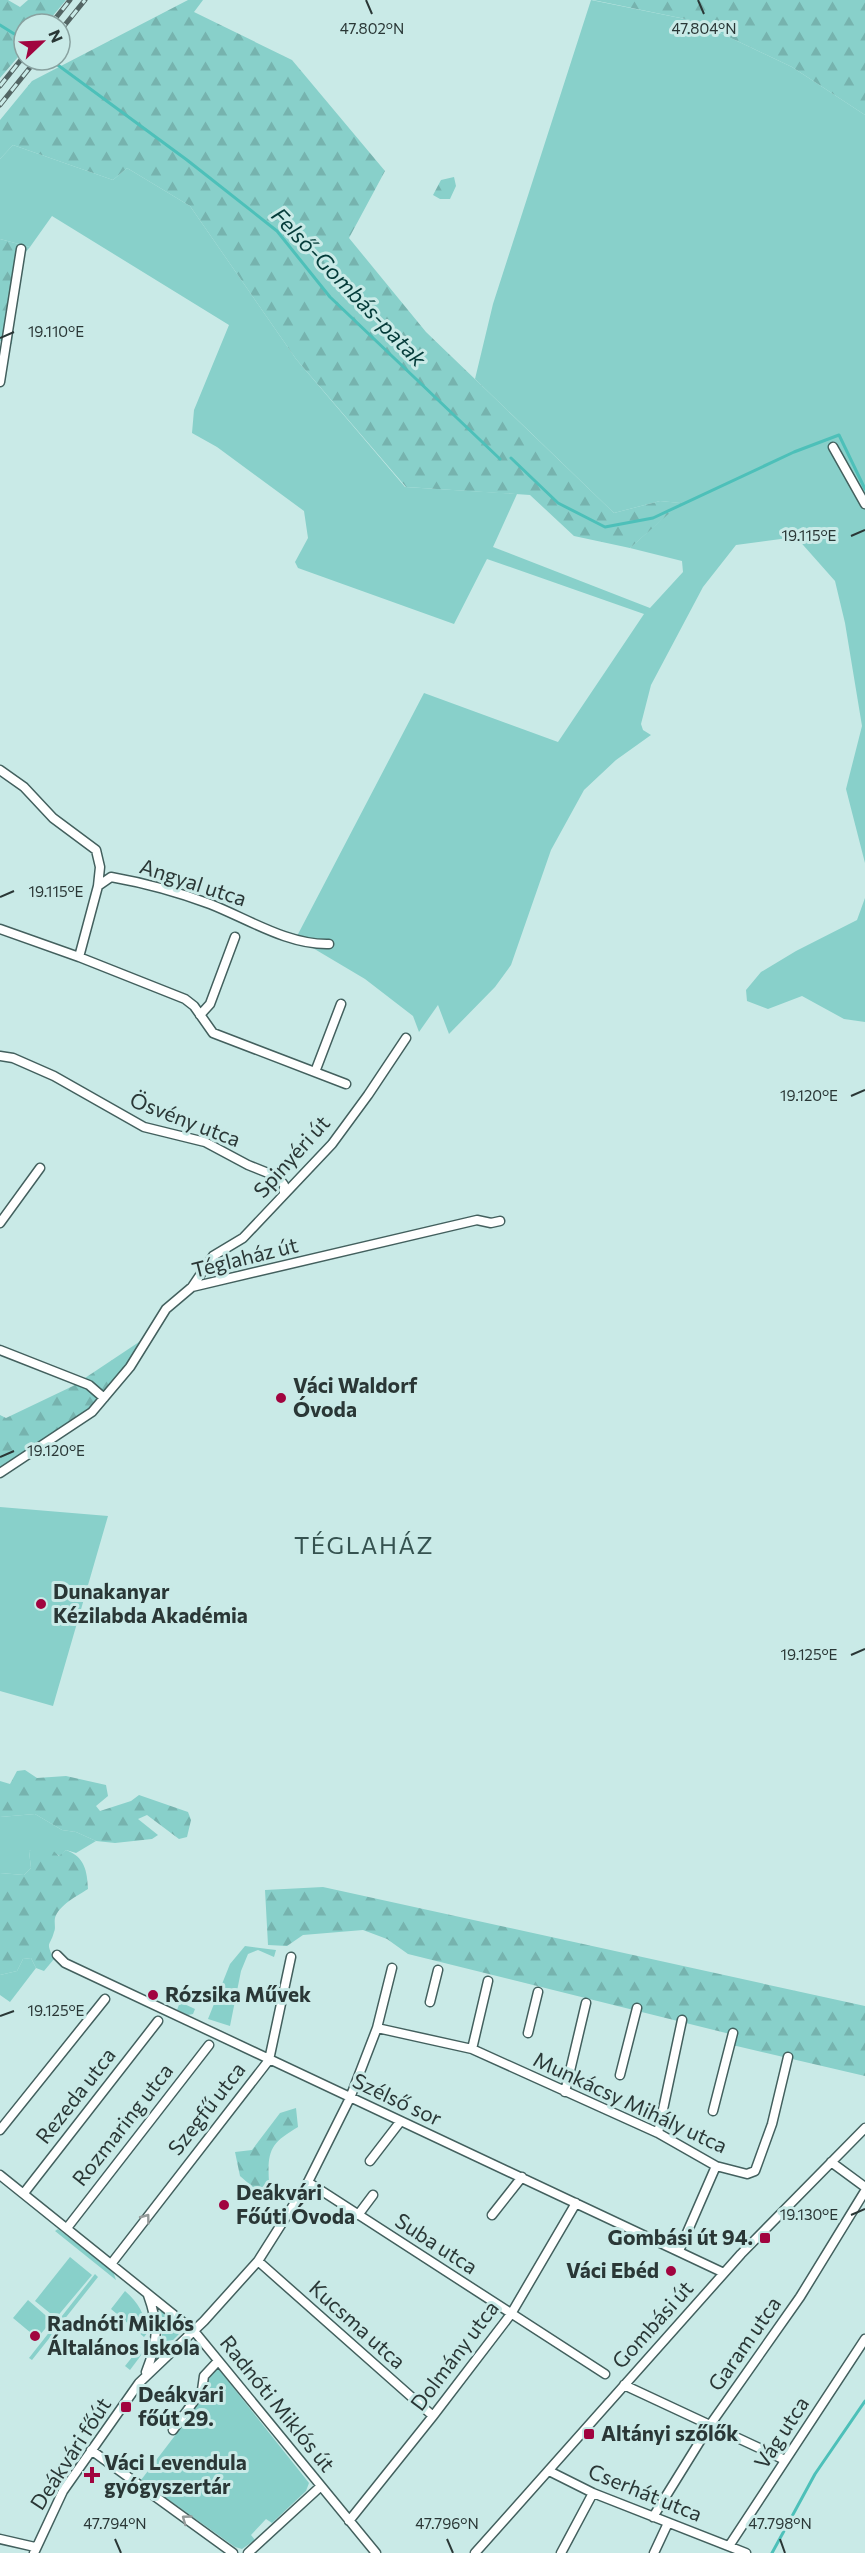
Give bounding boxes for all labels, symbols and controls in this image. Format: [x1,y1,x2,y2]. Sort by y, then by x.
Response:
north arrow [12,12,72,72]
text: 47.802°N [340,19,404,37]
text: 47.804°N [671,19,737,37]
text: N [45,27,67,45]
water label: Felső-Gombás-patak [266,201,433,373]
text: 19.110°E [28,322,84,340]
text: 19.115°E [781,526,837,544]
street label: Angyal utca [137,853,250,911]
text: 19.115°E [28,882,84,900]
street label: Ösvény utca [127,1086,244,1151]
text: 19.120°E [780,1086,838,1104]
street label: Spinyéri út [248,1110,334,1202]
street label: Téglaház út [189,1231,300,1282]
place label: Váci Waldorf Óvoda [293,1372,418,1421]
marker: Váci Waldorf Óvoda [274,1391,288,1405]
text: 19.120°E [27,1441,85,1459]
district label: TÉGLAHÁZ [294,1530,434,1559]
place label: Dunakanyar Kézilabda Akadémia [53,1578,248,1627]
marker: Dunakanyar Kézilabda Akadémia [34,1597,48,1611]
text: 19.125°E [781,1645,838,1663]
place label: Rózsika Művek [165,1981,311,2006]
marker: Rózsika Művek [146,1988,160,2002]
text: 19.125°E [28,2001,85,2019]
street label: Rezeda utca [30,2042,120,2148]
street label: Munkácsy Mihály utca [530,2046,731,2158]
street label: Szegfű utca [162,2057,250,2159]
street label: Rozmaring utca [66,2058,177,2190]
street label: Szélső sor [349,2067,446,2130]
place label: Deákvári Főúti Óvoda [236,2179,355,2228]
marker: Deákvári Főúti Óvoda [217,2198,231,2212]
text: 19.130°E [780,2205,838,2223]
street label: Suba utca [391,2207,483,2279]
one-way arrow [139,2213,150,2224]
place label: Gombási út 94. [608,2224,753,2249]
marker: Gombási út 94. [758,2231,772,2245]
place label: Váci Ebéd [566,2257,659,2282]
marker: Váci Ebéd [664,2264,678,2278]
street label: Kucsma utca [305,2274,411,2373]
street label: Gombási út [606,2275,698,2373]
street label: Garam utca [702,2291,785,2395]
street label: Dolmány utca [404,2295,503,2415]
place label: Radnóti Miklós Általános Iskola [47,2310,200,2359]
marker: Radnóti Miklós Általános Iskola [28,2329,42,2343]
street label: Radnóti Miklós út [216,2330,341,2476]
place label: Deákvári főút 29. [138,2381,224,2430]
street label: Vág utca [748,2391,813,2473]
street label: Deákvári főút [24,2392,115,2514]
marker: Deákvári főút 29. [119,2400,133,2414]
place label: Altányi szőlők [601,2420,738,2445]
marker: Altányi szőlők [582,2427,596,2441]
place label: Váci Levendula gyógyszertár [104,2449,247,2498]
street label: Cserhát utca [585,2457,706,2526]
marker: Váci Levendula gyógyszertár [85,2468,99,2482]
text: 47.794°N [83,2514,147,2532]
text: 47.796°N [415,2514,479,2532]
text: 47.798°N [748,2514,812,2532]
one-way arrow [181,2515,192,2526]

